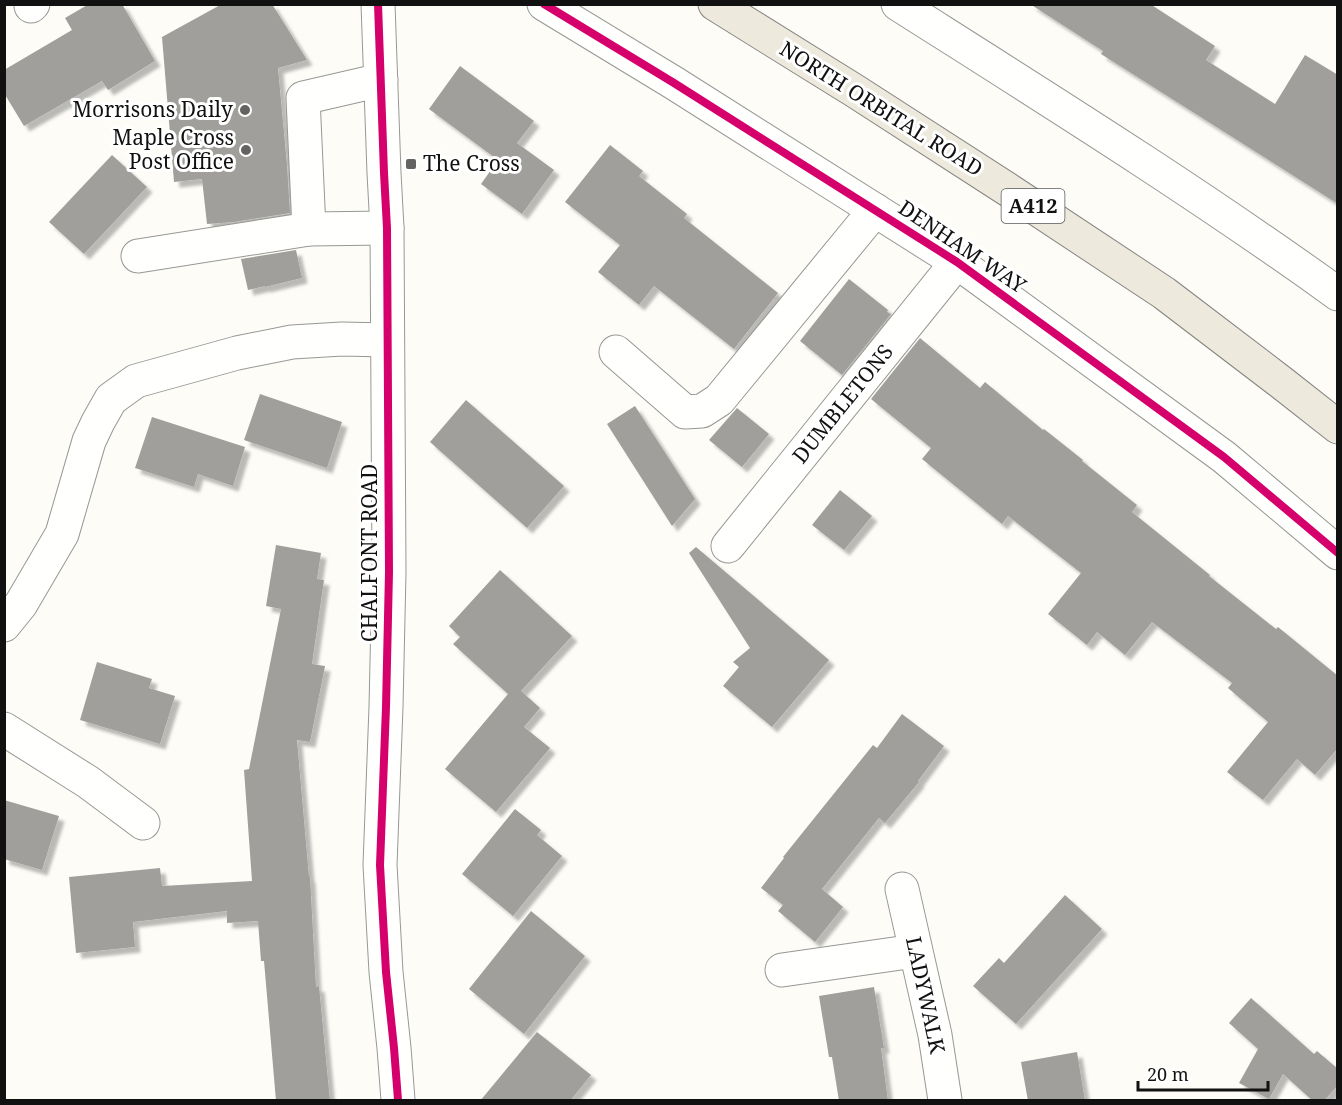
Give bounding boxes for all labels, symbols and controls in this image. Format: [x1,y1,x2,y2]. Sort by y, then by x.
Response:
street label: NORTH ORBITAL ROAD [775,34,988,182]
place label: Morrisons Daily [72,95,233,123]
marker: Morrisons Daily [238,103,252,117]
place label: Maple Cross Post Office [113,123,234,175]
marker: Maple Cross Post Office [239,143,253,157]
place label: The Cross [423,149,520,177]
marker: The Cross [404,157,418,171]
road number: A412 [1002,189,1064,223]
street label: DENHAM WAY [893,193,1032,300]
street label: DUMBLETONS [786,338,899,469]
street label: CHALFONT ROAD [355,464,383,642]
street label: LADYWALK [900,934,952,1056]
scale bar [1138,1054,1268,1092]
text: 20 m [1147,1062,1189,1086]

